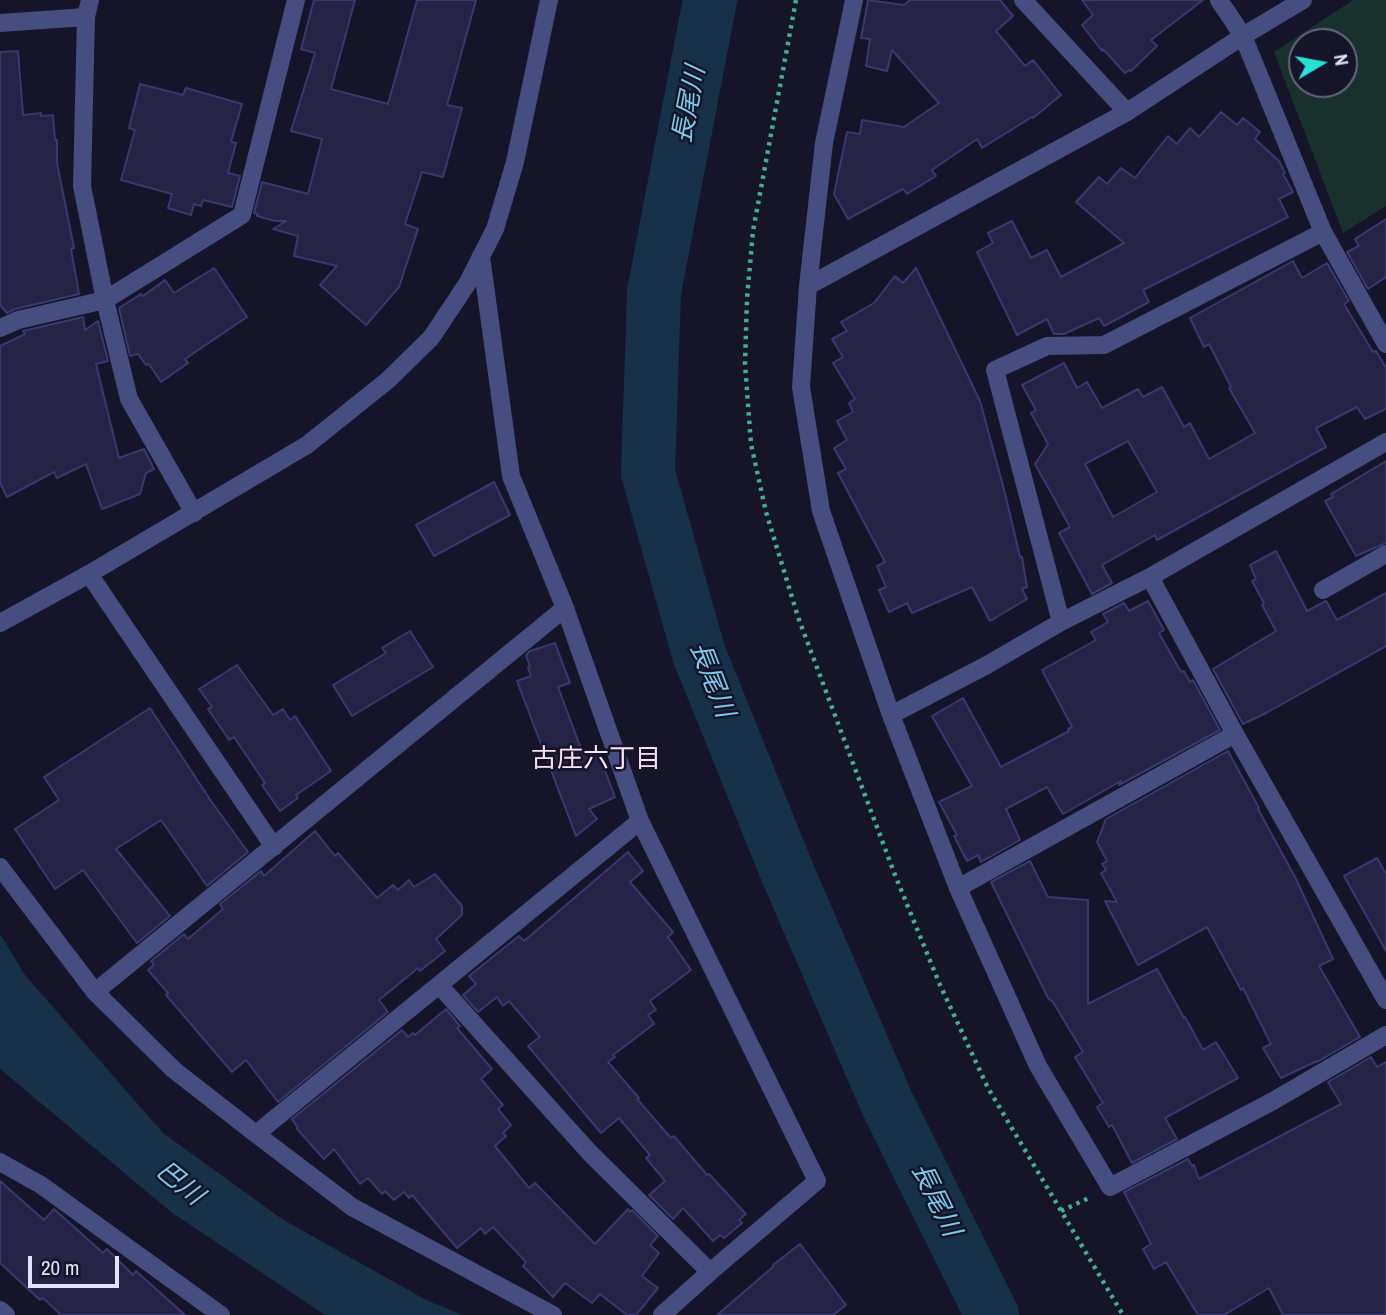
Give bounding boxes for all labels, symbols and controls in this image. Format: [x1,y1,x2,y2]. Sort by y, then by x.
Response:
north arrow [1288,28,1358,98]
text: N [1328,52,1355,67]
water label: 長尾川 [667,64,713,146]
water label: 長尾川 [682,638,740,722]
district label: 古庄六丁目 [531,744,661,776]
water label: 巴川 [149,1156,209,1212]
water label: 長尾川 [904,1158,966,1242]
scale bar [32,1242,122,1286]
text: 20 m [41,1253,79,1282]

